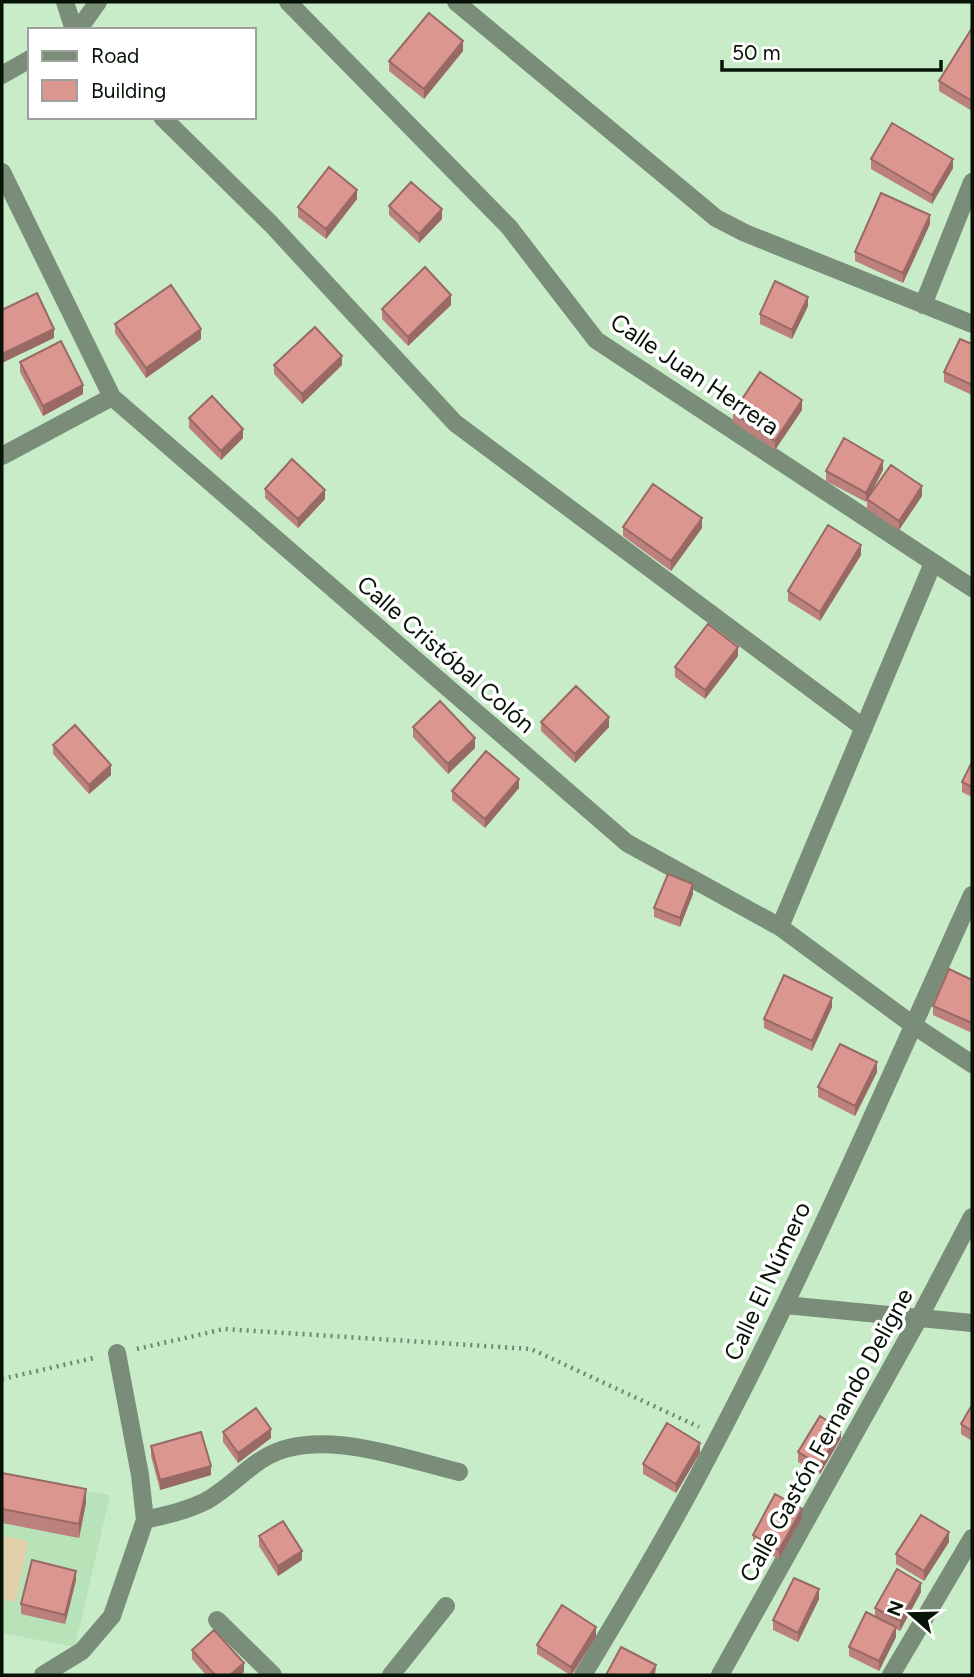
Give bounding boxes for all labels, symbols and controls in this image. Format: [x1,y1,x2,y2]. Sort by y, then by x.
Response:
legend [28,28,256,119]
scale bar [722,28,941,72]
text: 50 m [732,40,781,65]
text: Road [91,43,139,68]
text: Building [91,78,166,103]
street label: Calle Juan Herrera [605,307,785,441]
street label: Calle Cristóbal Colón [351,569,541,739]
street label: Calle El Número [717,1197,817,1365]
street label: Calle Gastón Fernando Deligne [733,1283,919,1587]
north arrow [876,1579,946,1649]
text: N [882,1598,909,1619]

